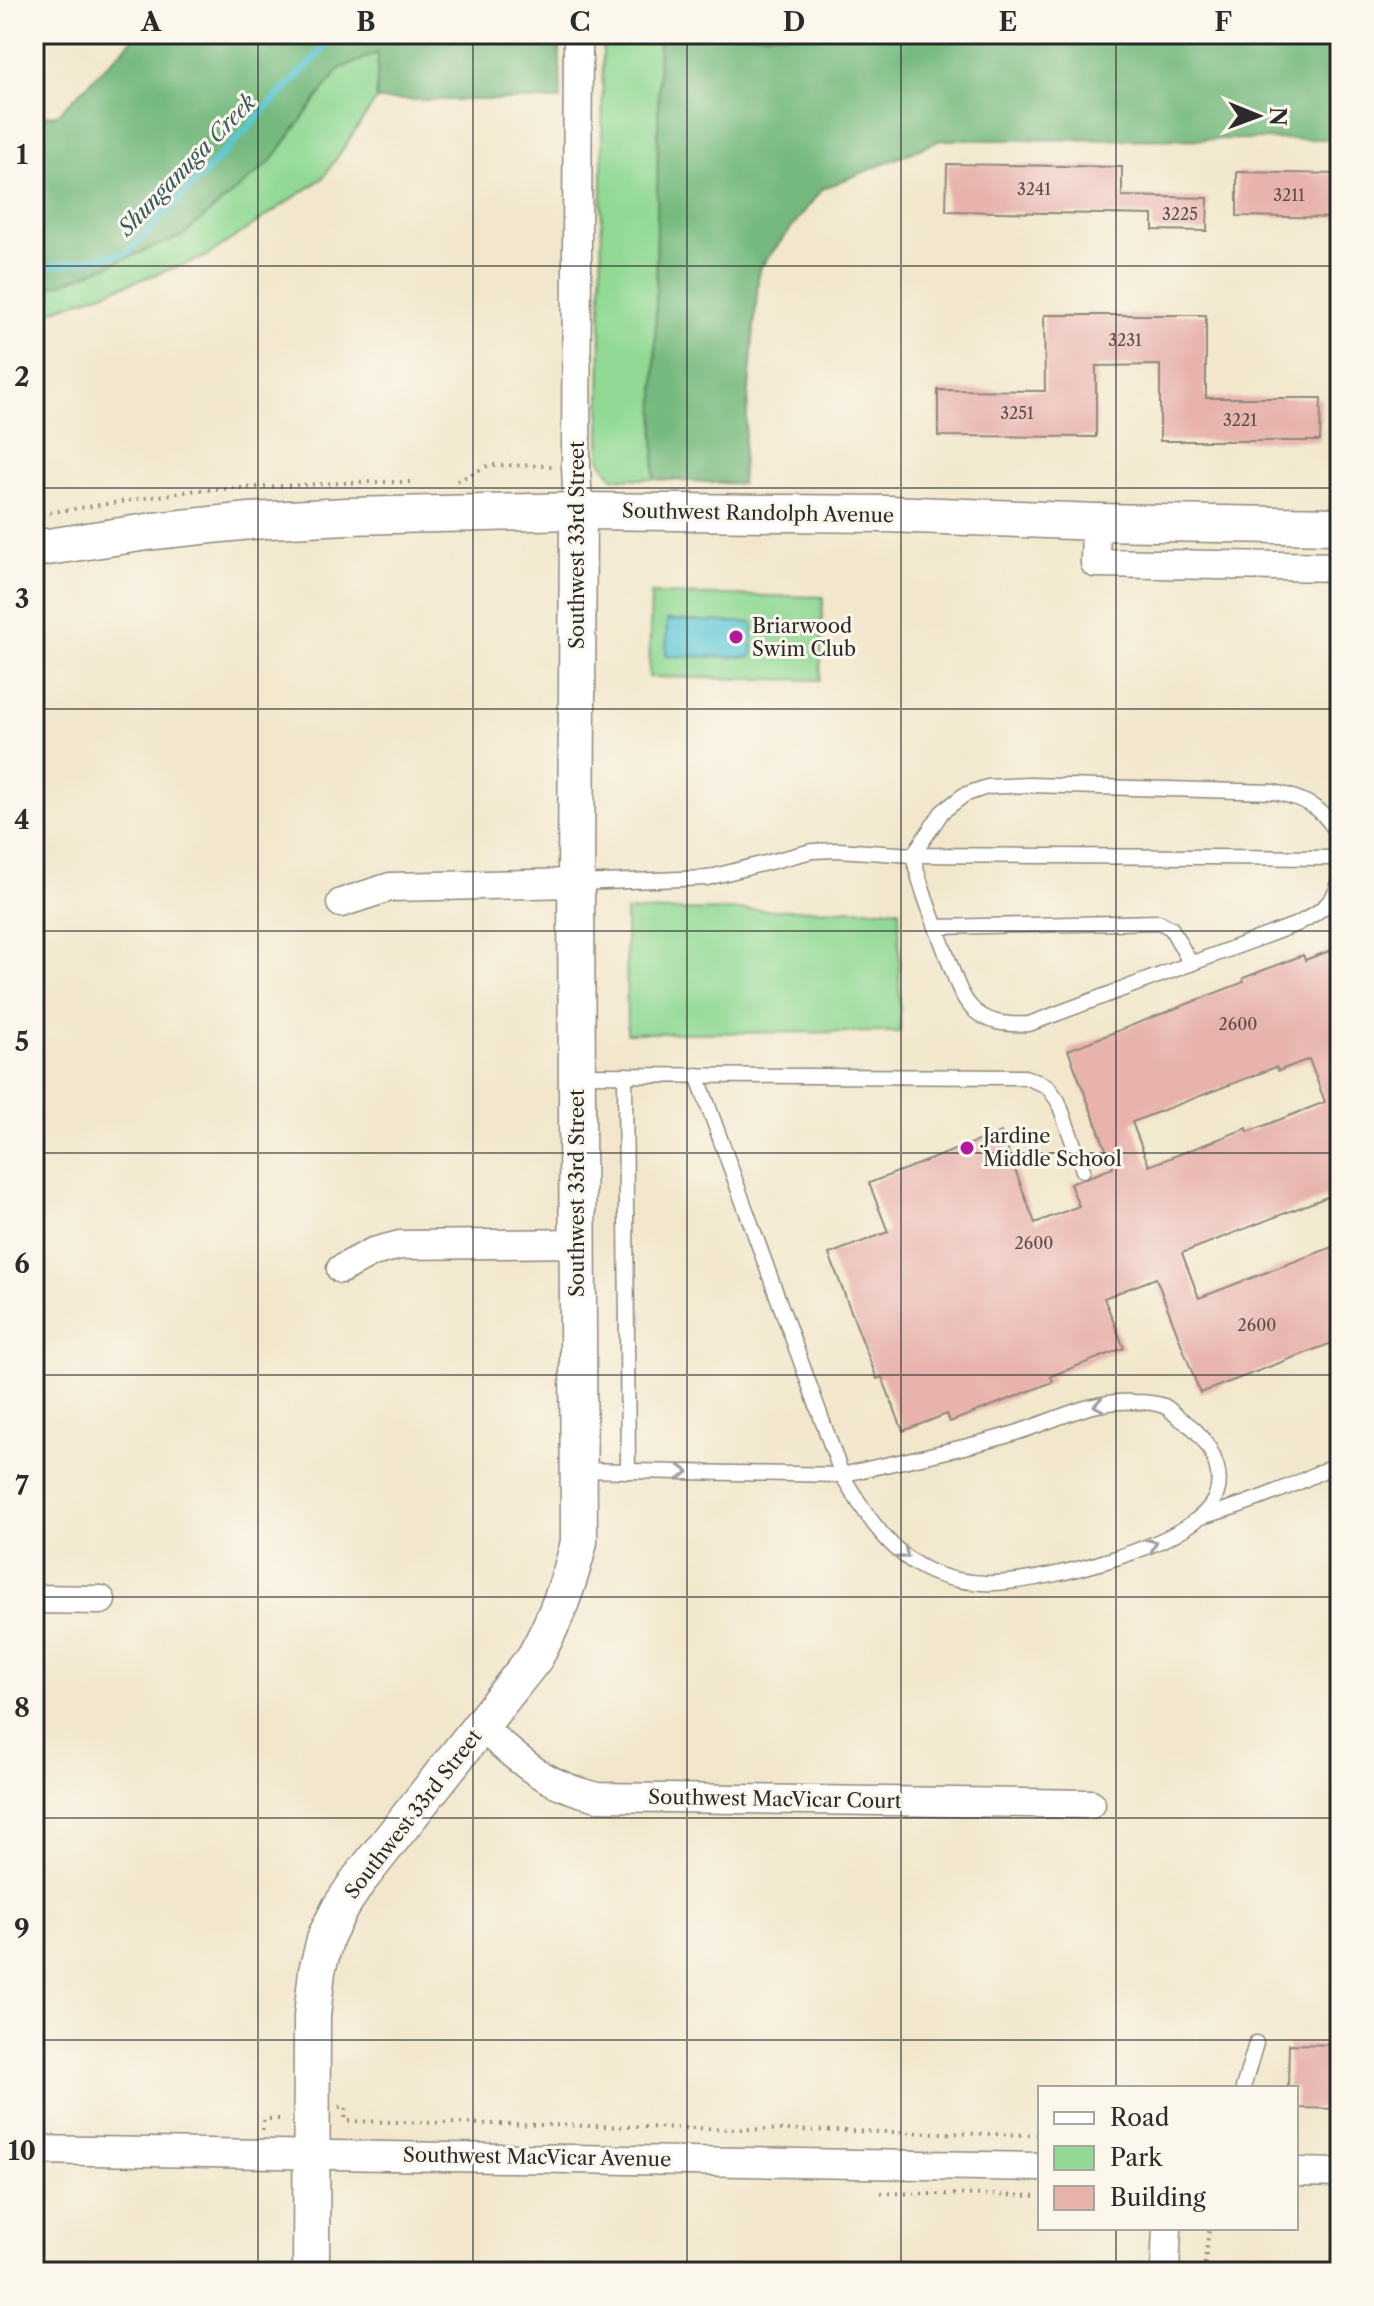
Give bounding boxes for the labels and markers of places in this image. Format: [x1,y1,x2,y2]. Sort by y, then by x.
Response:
place label: Briarwood Swim Club [752,614,856,661]
marker: Briarwood Swim Club [727,628,745,646]
place label: Jardine Middle School [980,1124,1122,1171]
marker: Jardine Middle School [958,1139,976,1157]

